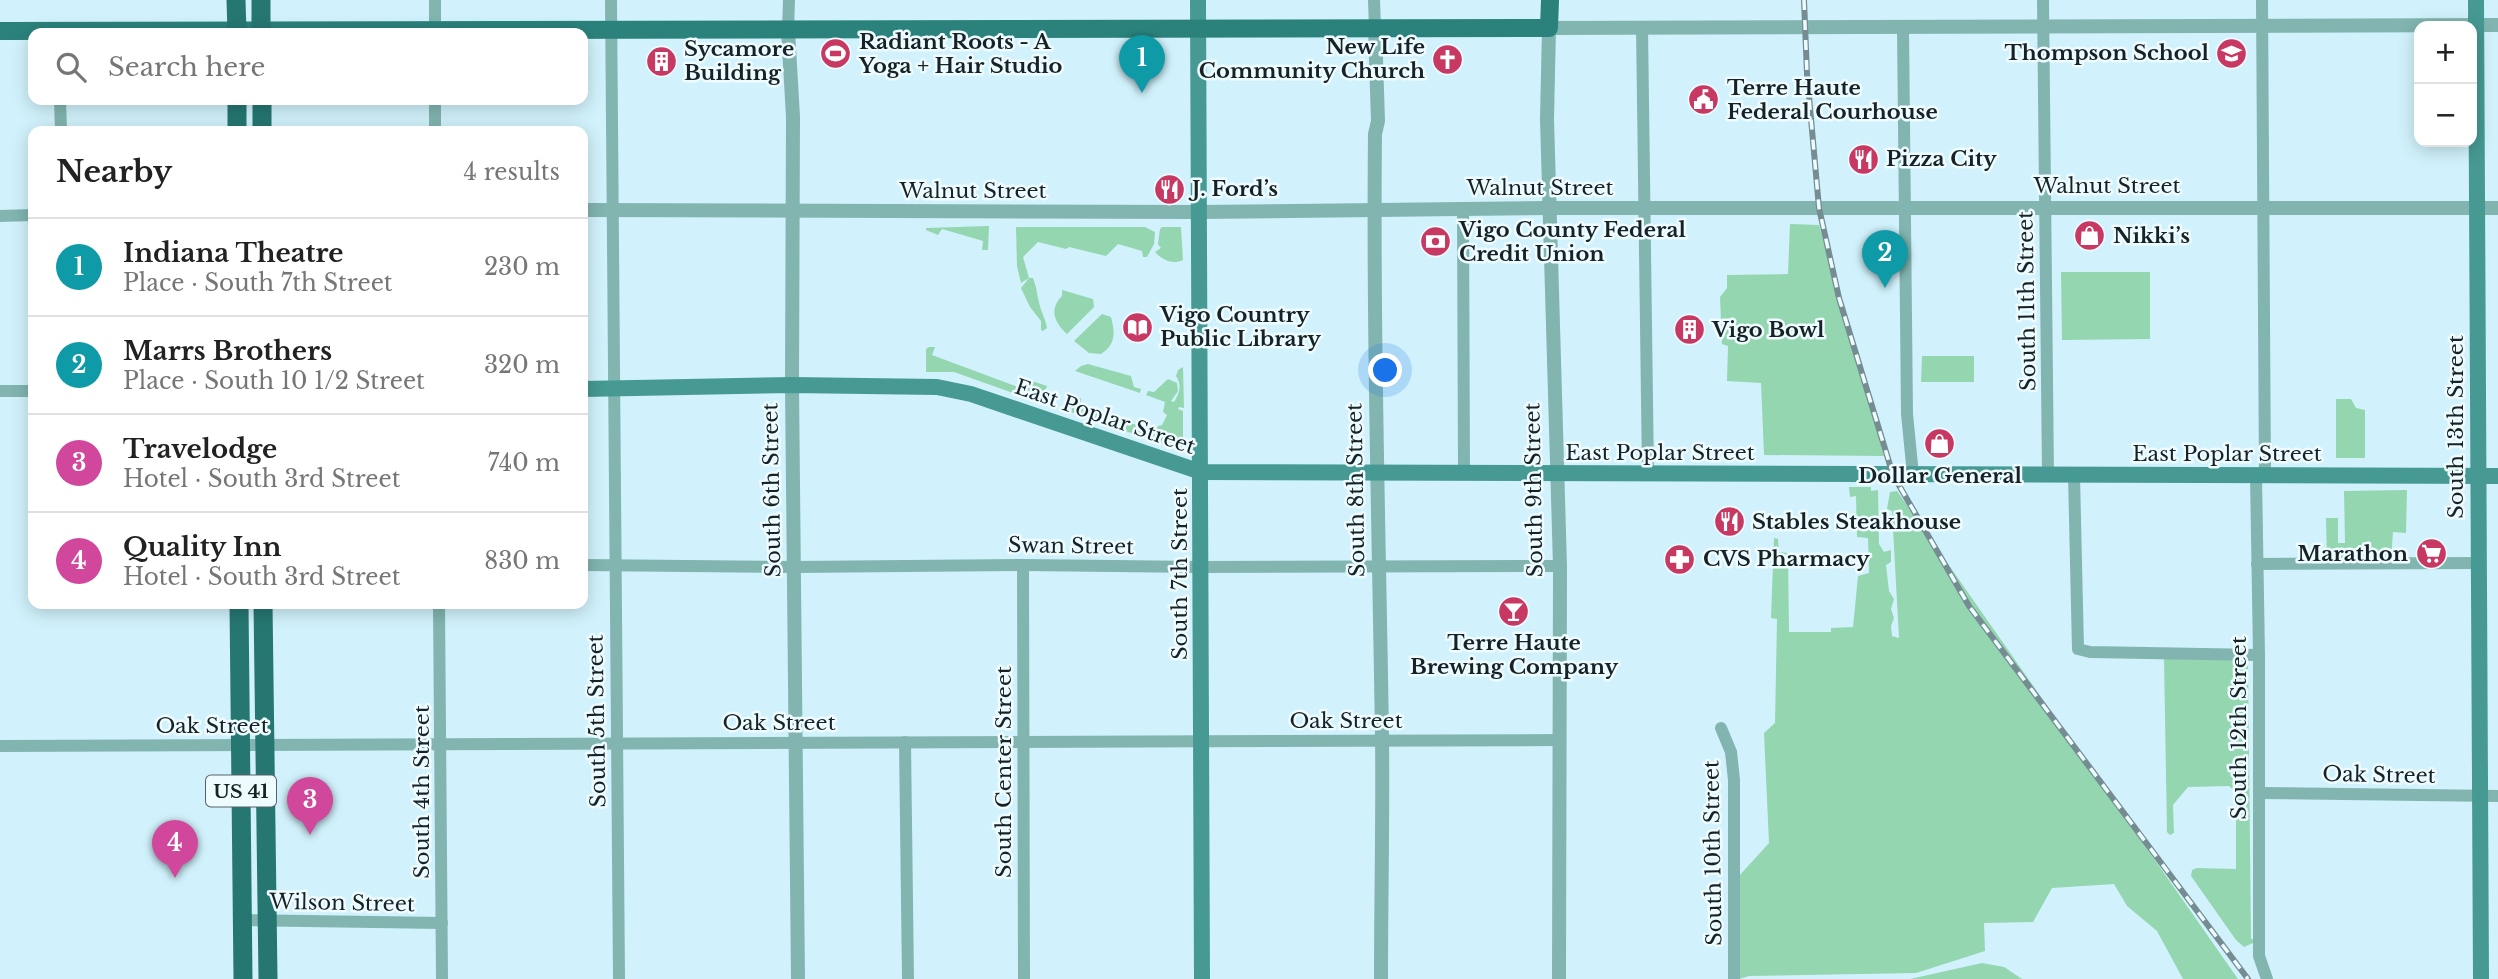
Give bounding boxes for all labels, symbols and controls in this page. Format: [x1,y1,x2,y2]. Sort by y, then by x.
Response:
map controls [2414,21,2477,147]
button: + [2414,21,2477,84]
search box [28,28,588,105]
place label: Radiant Roots - A Yoga + Hair Studio [858,29,1063,79]
place label: New Life Community Church [1199,34,1425,84]
pin: 1 [1119,35,1165,93]
place label: Sycamore Building [684,36,794,86]
school or university icon: Thompson School [2215,36,2249,70]
sports icon: Radiant Roots - A Yoga + Hair Studio [819,37,853,71]
place label: Thompson School [2004,40,2210,66]
church icon: New Life Community Church [1431,42,1465,76]
building icon: Sycamore Building [644,44,678,78]
icon: search [52,48,90,86]
text: Search here [108,51,265,83]
place label: Terre Haute Federal Courhouse [1727,75,1938,125]
public building icon: Terre Haute Federal Courhouse [1687,83,1721,117]
button: − [2414,84,2477,147]
restaurant icon: Pizza City [1846,142,1880,176]
place label: Pizza City [1886,146,1997,172]
text: Nearby [56,153,172,190]
text: 4 results [464,158,560,186]
restaurant icon: J. Ford’s [1152,172,1186,206]
street label: Walnut Street [2033,173,2181,199]
street label: Walnut Street [1466,175,1614,201]
place label: J. Ford’s [1188,176,1278,202]
street label: Walnut Street [899,178,1047,204]
street label: South 11th Street [2012,211,2042,391]
place label: Vigo County Federal Credit Union [1458,217,1686,267]
shop icon: Nikki’s [2073,219,2107,253]
place label: Nikki’s [2113,223,2190,249]
bank icon: Vigo County Federal Credit Union [1419,225,1453,259]
pin: 2 [1862,230,1908,288]
text: Indiana Theatre [123,237,344,269]
text: 1 [74,253,84,281]
text: 230 m [484,253,560,281]
text: Place · South 7th Street [123,269,393,297]
place label: Vigo Country Public Library [1159,302,1321,352]
library icon: Vigo Country Public Library [1120,310,1154,344]
building icon: Vigo Bowl [1672,313,1706,347]
place label: Vigo Bowl [1711,317,1825,343]
text: Marrs Brothers [123,335,332,367]
street label: South 13th Street [2443,335,2469,519]
text: 2 [72,351,86,379]
text: 320 m [484,351,560,379]
your location [1368,353,1402,387]
text: Place · South 10 1/2 Street [123,367,425,395]
street label: East Poplar Street [1011,374,1199,460]
street label: South 6th Street [757,402,787,578]
street label: South 9th Street [1519,402,1549,578]
street label: South 8th Street [1341,403,1371,577]
shop icon: Dollar General [1923,427,1957,461]
text: Travelodge [123,433,277,465]
street label: East Poplar Street [1565,440,1755,466]
street label: East Poplar Street [2132,441,2322,467]
text: 3 [72,449,86,477]
text: 740 m [488,449,560,477]
place label: Dollar General [1858,463,2023,489]
text: Hotel · South 3rd Street [123,465,400,493]
street label: South 7th Street [1167,488,1193,660]
restaurant icon: Stables Steakhouse [1712,505,1746,539]
place label: Stables Steakhouse [1752,509,1961,535]
text: Quality Inn [123,531,281,563]
street label: Swan Street [1008,532,1134,560]
supermarket icon: Marathon [2414,537,2448,571]
place label: Marathon [2297,541,2408,567]
pharmacy icon: CVS Pharmacy [1663,542,1697,576]
place label: CVS Pharmacy [1703,546,1870,572]
text: 4 [71,547,87,575]
text: 830 m [484,547,560,575]
text: Hotel · South 3rd Street [123,563,400,591]
bar icon: Terre Haute Brewing Company [1497,594,1531,628]
place label: Terre Haute Brewing Company [1410,630,1619,680]
street label: South 5th Street [582,634,612,808]
street label: South 12th Street [2226,636,2252,820]
street label: South Center Street [991,666,1017,878]
street label: South 4th Street [409,705,435,879]
street label: Oak Street [1289,708,1403,734]
street label: Oak Street [722,710,836,736]
street label: Oak Street [155,713,269,739]
street label: South 10th Street [1698,760,1728,946]
street label: Oak Street [2322,761,2436,789]
road number: US 41 [206,776,276,806]
pin: 3 [287,777,333,835]
pin: 4 [152,820,198,878]
street label: Wilson Street [268,889,415,917]

